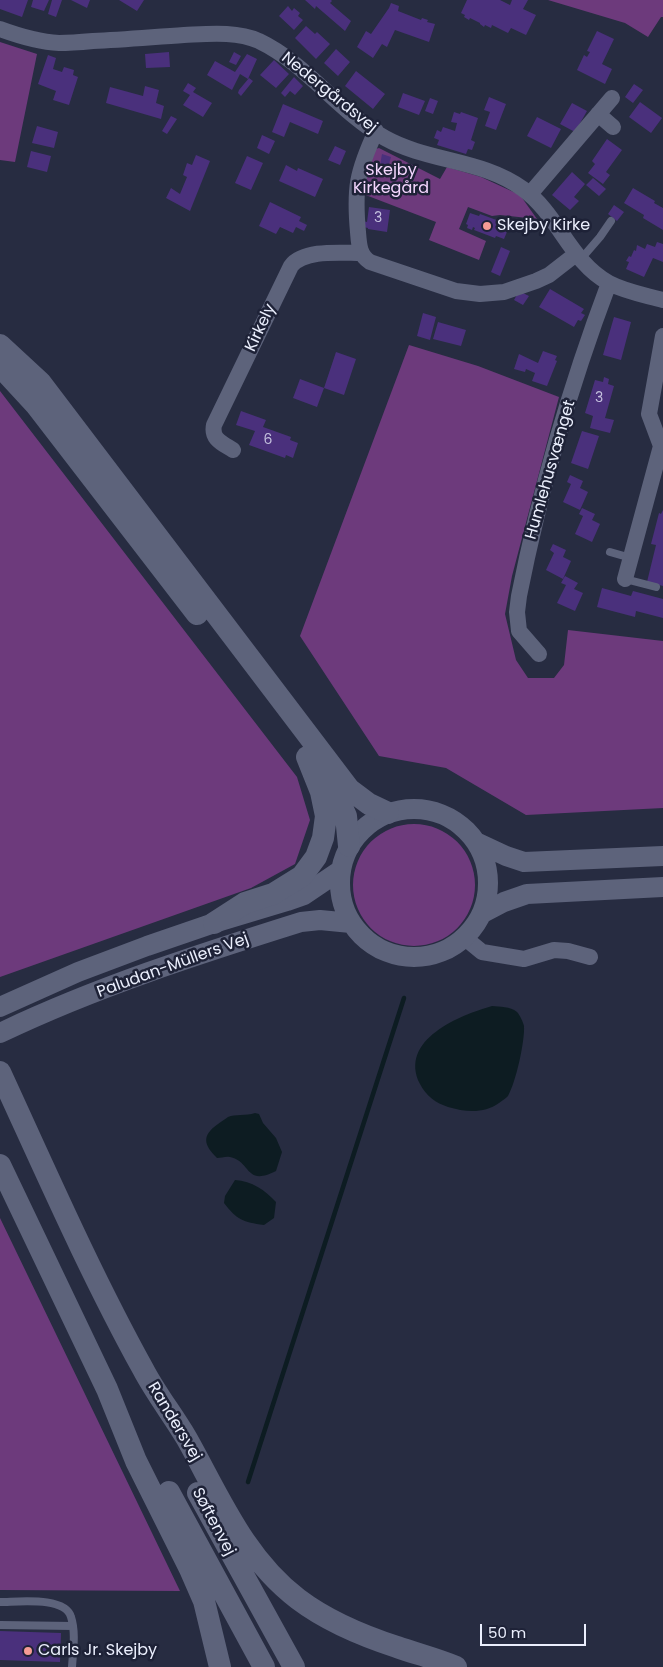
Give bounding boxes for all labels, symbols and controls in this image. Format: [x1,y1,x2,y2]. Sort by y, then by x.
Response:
street label: Nedergårdsvej [277,49,381,137]
park label: Skejby Kirkegård [353,161,429,199]
house number: 3 [374,210,382,226]
place label: Skejby Kirke [497,216,590,236]
marker: Skejby Kirke [481,220,493,232]
street label: Kirkely [242,301,280,355]
house number: 3 [595,390,603,406]
street label: Humlehusvænget [522,398,580,542]
house number: 6 [264,432,272,448]
street label: Paludan-Müllers Vej [95,930,251,1002]
street label: Randersvej [143,1379,205,1465]
street label: Søftenvej [187,1485,239,1559]
scale bar [483,1614,589,1646]
text: 50 m [488,1622,526,1643]
place label: Carls Jr. Skejby [38,1641,157,1661]
marker: Carls Jr. Skejby [22,1645,34,1657]

